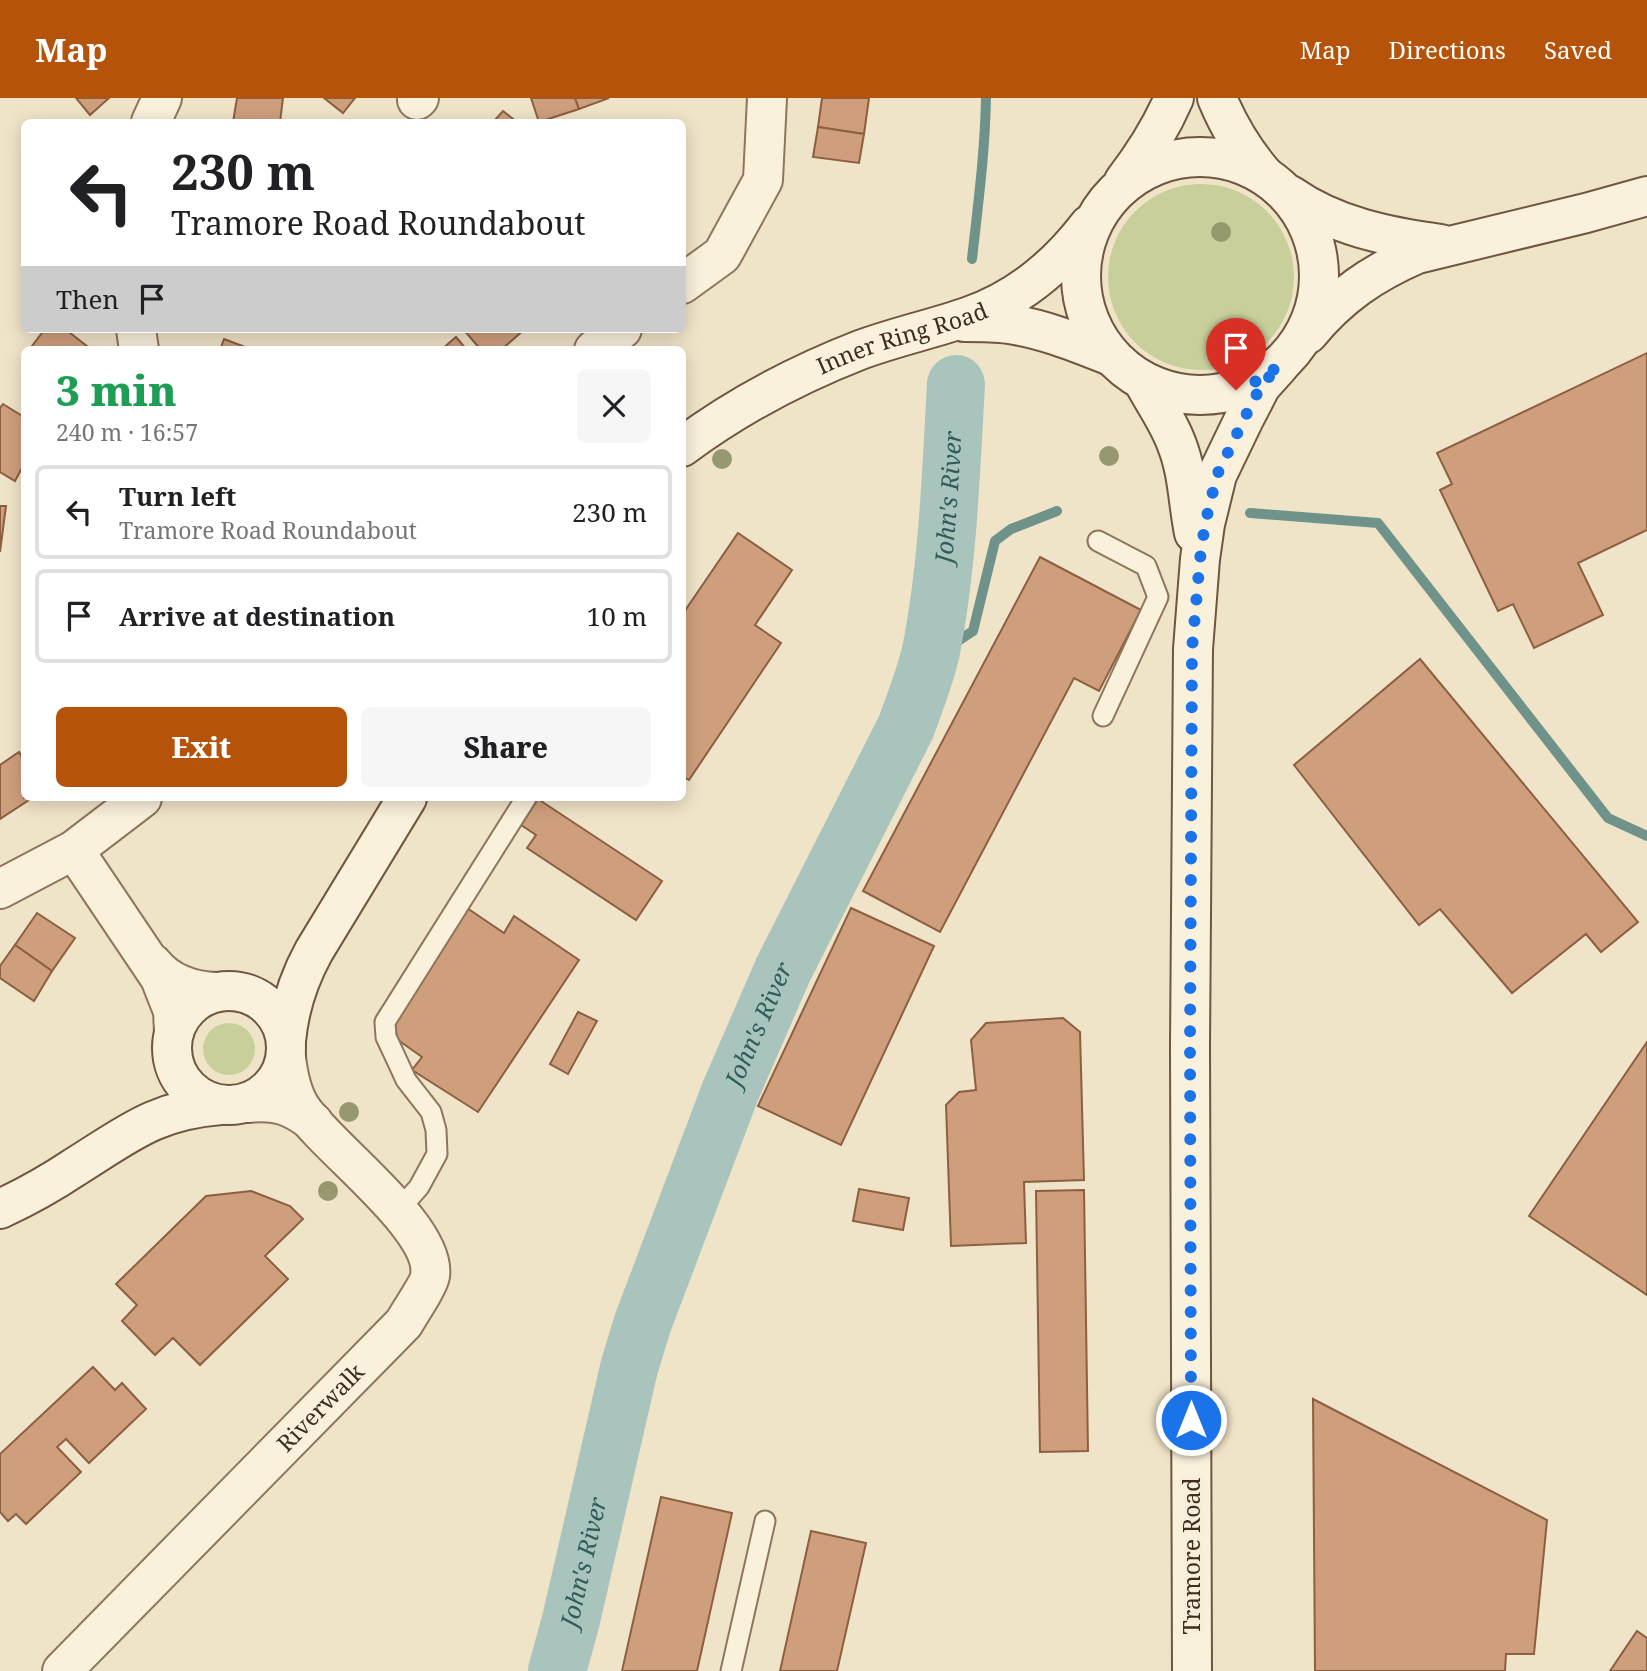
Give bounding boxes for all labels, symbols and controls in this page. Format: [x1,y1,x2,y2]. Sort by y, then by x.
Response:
text: Map [35,27,108,72]
text: Map [1300,33,1351,66]
text: Directions [1389,33,1506,66]
text: Saved [1544,33,1612,66]
text: 230 m [171,138,315,204]
icon: left [56,147,147,238]
text: Tramore Road Roundabout [171,201,586,244]
icon: arrive [133,280,171,318]
text: Then [56,281,119,317]
street label: Inner Ring Road [811,294,992,381]
pin [1206,318,1266,390]
icon: arrive [1217,329,1255,367]
text: 3 min [56,361,177,418]
button: close [577,369,651,443]
text: 240 m · 16:57 [56,416,198,448]
water label: John's River [926,429,968,568]
text: Turn left [119,478,236,514]
icon: left [60,493,98,531]
text: 230 m [572,494,647,530]
text: Tramore Road Roundabout [119,514,417,546]
icon: arrive [60,597,98,635]
text: Arrive at destination [119,598,395,634]
text: 10 m [587,598,647,634]
button: Exit [56,707,347,787]
button: Share [361,707,651,787]
water label: John's River [715,955,800,1095]
street label: Riverwalk [269,1355,371,1458]
position arrow [1154,1383,1228,1457]
street label: Tramore Road [1175,1478,1207,1634]
water label: John's River [551,1493,614,1635]

